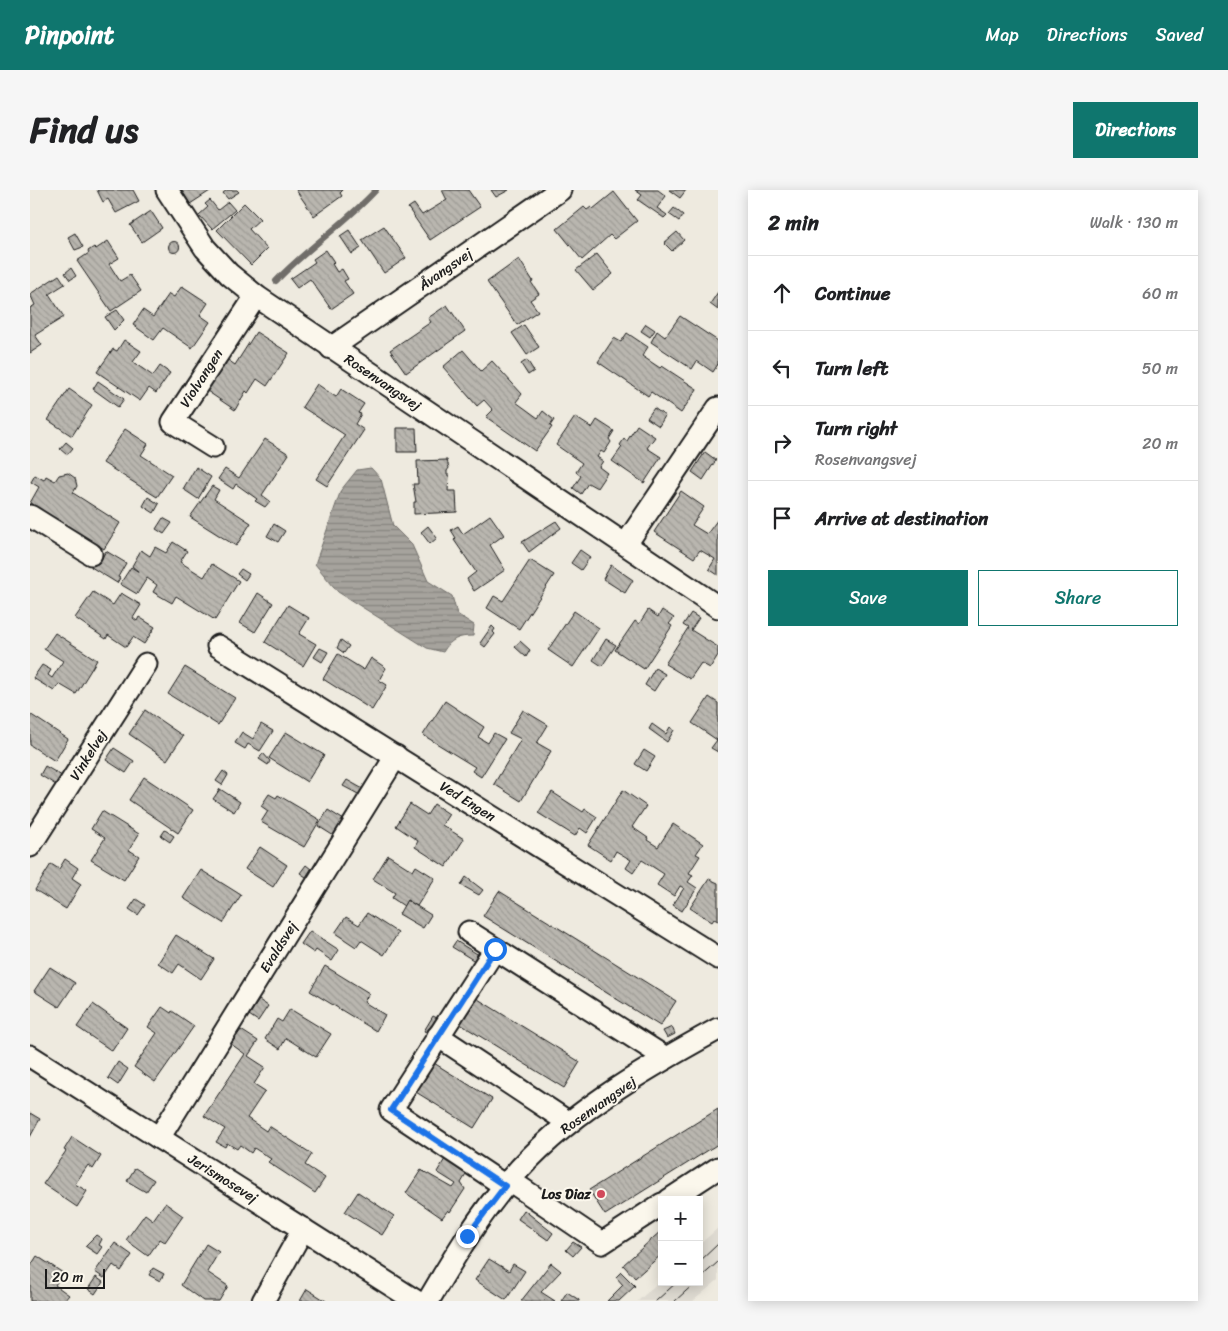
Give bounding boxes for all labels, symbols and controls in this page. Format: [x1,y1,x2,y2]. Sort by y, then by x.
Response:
text: Pinpoint [25,14,114,56]
text: Map [986,19,1019,51]
text: Directions [1047,19,1128,51]
text: Saved [1156,19,1203,51]
text: Find us [30,99,138,161]
button: Directions [1073,102,1198,158]
text: 2 min [768,204,819,242]
text: Walk · 130 m [1090,208,1178,237]
street label: Åvangsvej [412,241,478,298]
text: Continue [815,277,891,310]
icon: ahead [768,279,796,307]
text: 60 m [1142,279,1178,308]
street label: Violvangen [173,343,230,413]
street label: Rosenvangsvej [339,347,427,418]
text: Turn left [815,352,888,385]
icon: left [768,354,796,382]
text: 50 m [1142,354,1178,383]
text: Turn right [815,412,897,445]
icon: right [768,429,796,457]
text: 20 m [1142,429,1178,458]
text: Rosenvangsvej [815,445,917,474]
text: Arrive at destination [815,502,988,535]
icon: arrive [768,504,796,532]
button: Save [768,570,968,626]
button: Share [978,570,1178,626]
street label: Vinkelvej [63,724,114,786]
street label: Ved Engen [435,774,501,829]
street label: Evaldsvej [253,916,305,978]
route start [484,938,507,961]
street label: Rosenvangsvej [555,1069,642,1141]
street label: Jerismosevej [182,1146,264,1210]
place label: Los Diaz [541,1182,592,1207]
marker: Los Diaz [595,1188,607,1200]
map controls [658,1196,703,1286]
button: + [658,1196,703,1241]
route end [456,1225,479,1248]
button: − [658,1241,703,1286]
text: 20 m [52,1265,83,1290]
scale bar [45,1266,105,1289]

